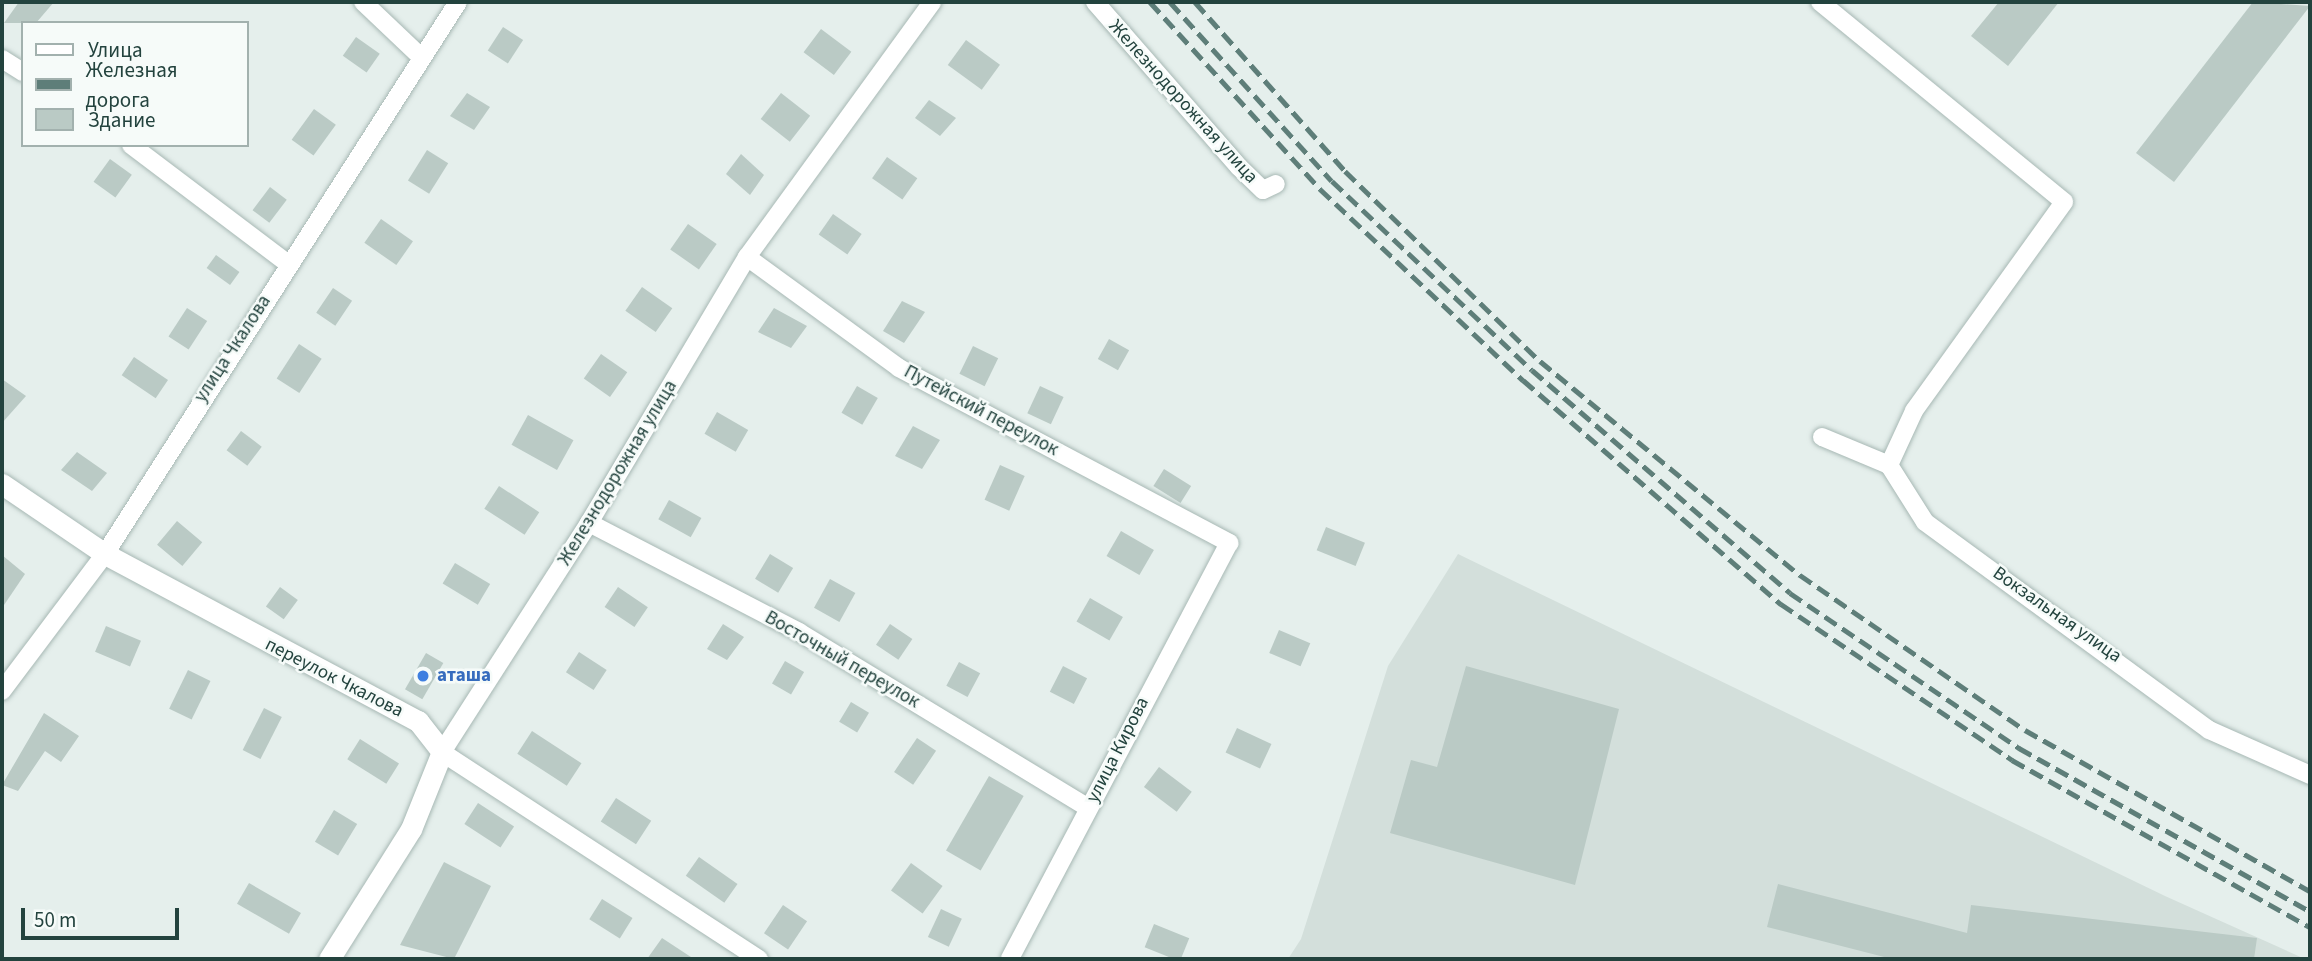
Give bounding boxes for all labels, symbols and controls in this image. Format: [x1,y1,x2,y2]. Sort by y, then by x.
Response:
street label: Железнодорожная улица [1104,16,1262,188]
legend [21,21,248,147]
text: Улица [88,35,143,65]
text: Железная дорога [86,55,178,115]
text: Здание [88,105,156,135]
street label: улица Чкалова [190,291,276,407]
street label: Путейский переулок [900,361,1062,461]
street label: Железнодорожная улица [554,376,682,570]
street label: Вокзальная улица [1988,562,2126,668]
street label: Восточный переулок [761,606,923,714]
street label: переулок Чкалова [261,633,407,723]
place label: аташа [437,665,491,687]
marker: аташа [415,668,431,684]
street label: улица Кирова [1082,693,1154,807]
scale bar [24,894,182,938]
text: 50 m [34,905,76,935]

